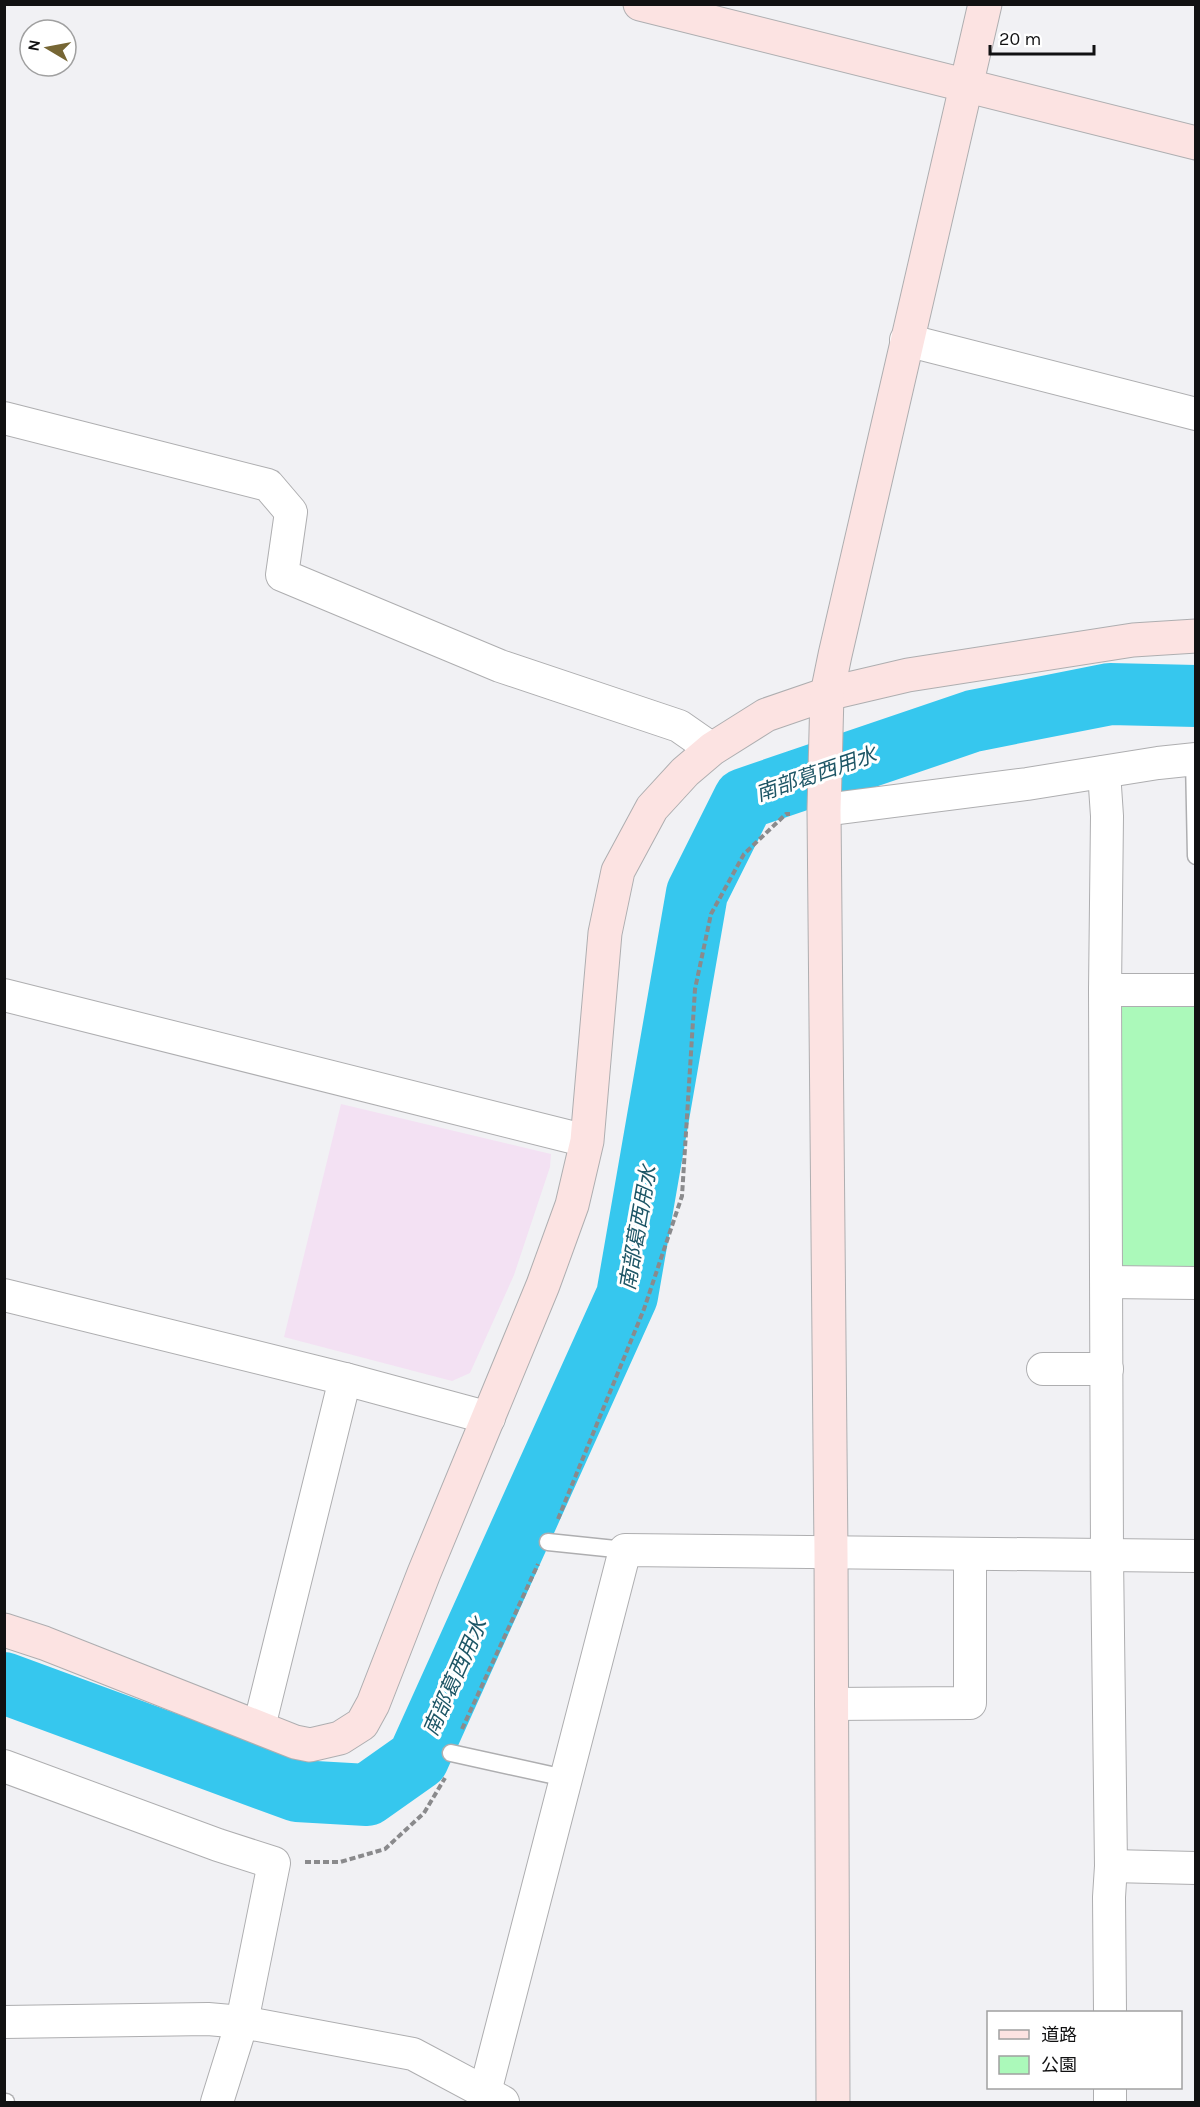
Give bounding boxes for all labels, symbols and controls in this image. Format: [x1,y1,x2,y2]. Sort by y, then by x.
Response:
north arrow [18,18,78,78]
scale bar [990,18,1094,56]
text: 20 m [999,28,1041,50]
text: N [23,38,44,53]
water label: 南部葛西用水 [753,741,881,806]
water label: 南部葛西用水 [615,1162,661,1292]
water label: 南部葛西用水 [418,1613,492,1739]
legend [987,2011,1182,2089]
text: 道路 [1041,2024,1077,2046]
text: 公園 [1041,2054,1077,2076]

